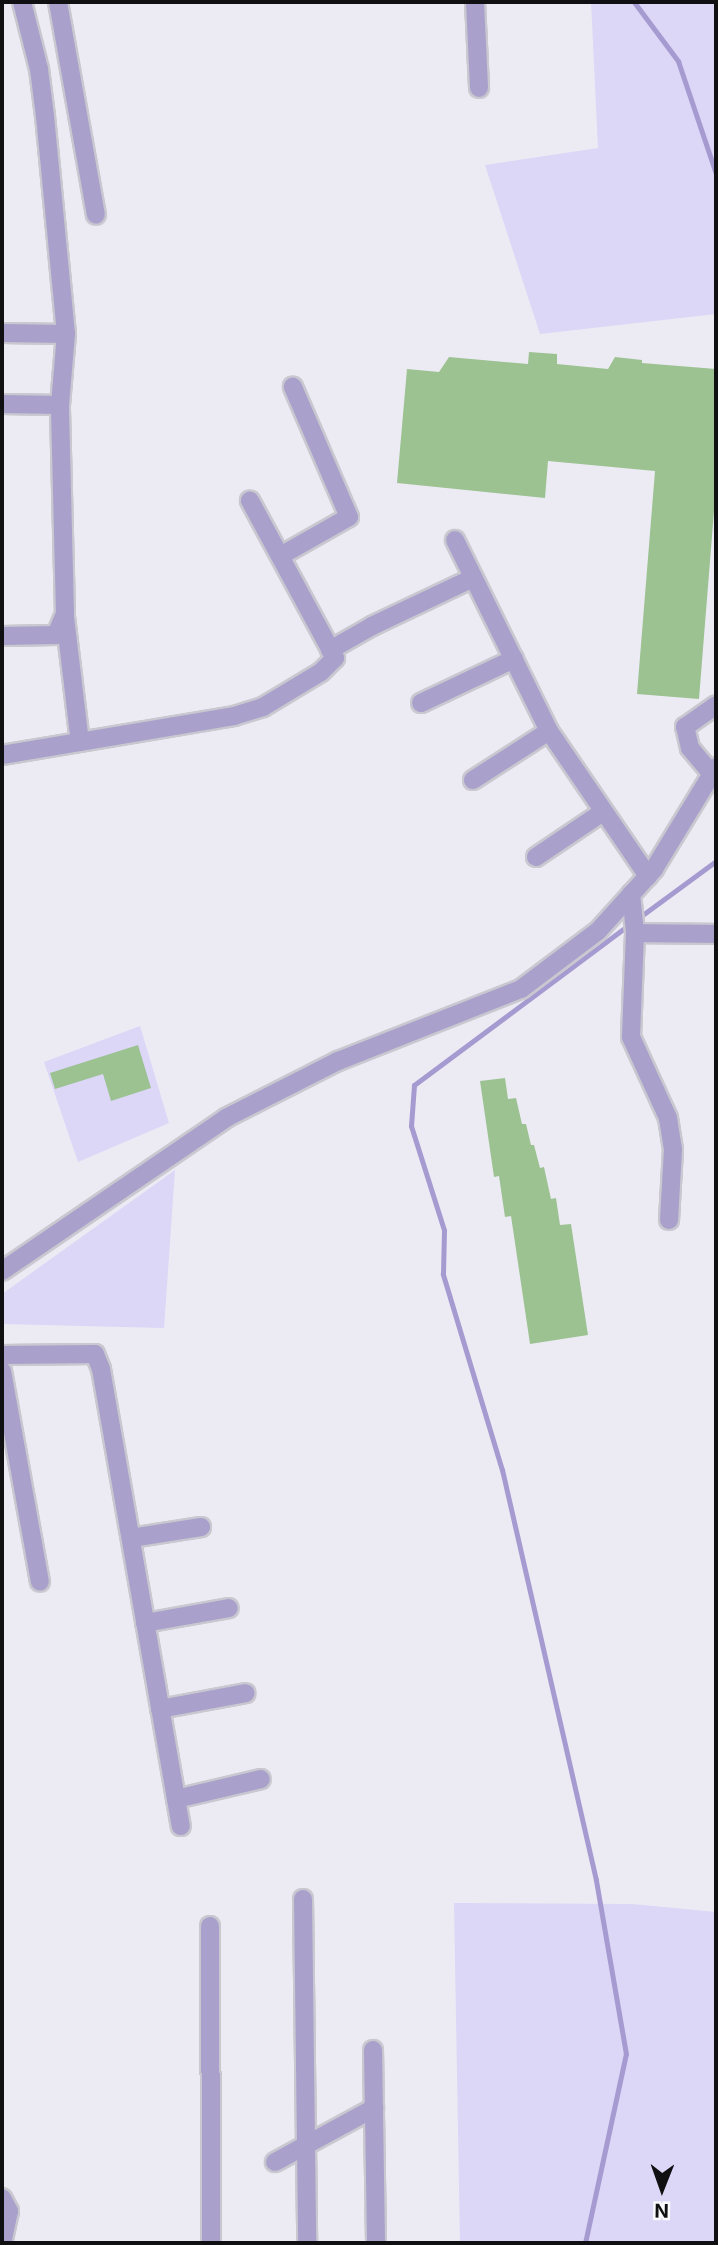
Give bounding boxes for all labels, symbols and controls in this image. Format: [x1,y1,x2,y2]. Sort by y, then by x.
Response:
north arrow [627,2154,697,2224]
text: N [654,2199,669,2222]

